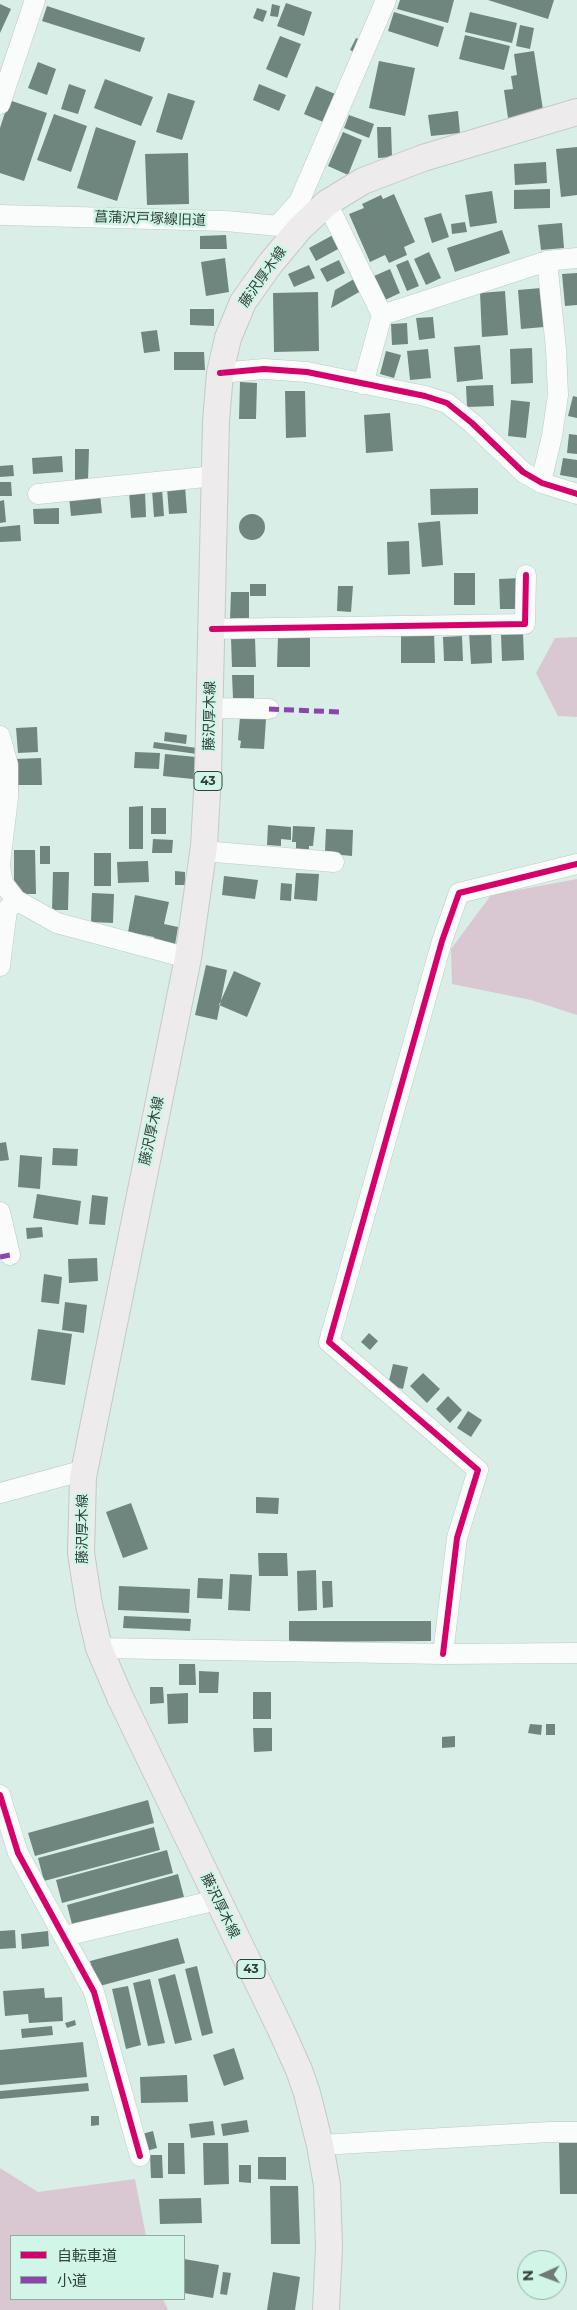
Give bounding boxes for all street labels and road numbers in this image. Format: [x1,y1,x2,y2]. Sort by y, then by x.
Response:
street label: 菖蒲沢戸塚線旧道 [94,209,206,229]
street label: 藤沢厚木線 [236,244,290,310]
street label: 藤沢厚木線 [201,681,219,751]
road number: 43 [194,771,222,790]
street label: 藤沢厚木線 [137,1095,167,1167]
street label: 藤沢厚木線 [75,1494,91,1564]
street label: 藤沢厚木線 [197,1871,243,1941]
road number: 43 [237,1960,265,1978]

